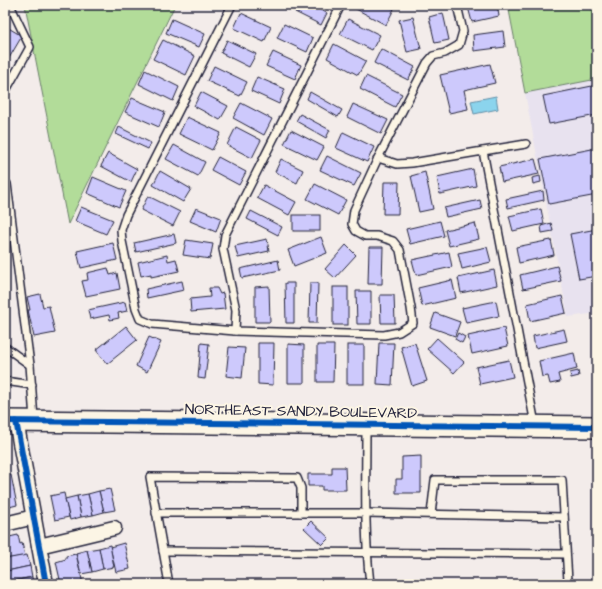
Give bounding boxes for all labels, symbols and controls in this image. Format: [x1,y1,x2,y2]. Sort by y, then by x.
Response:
street label: NORTHEAST SANDY BOULEVARD [185,399,418,424]

